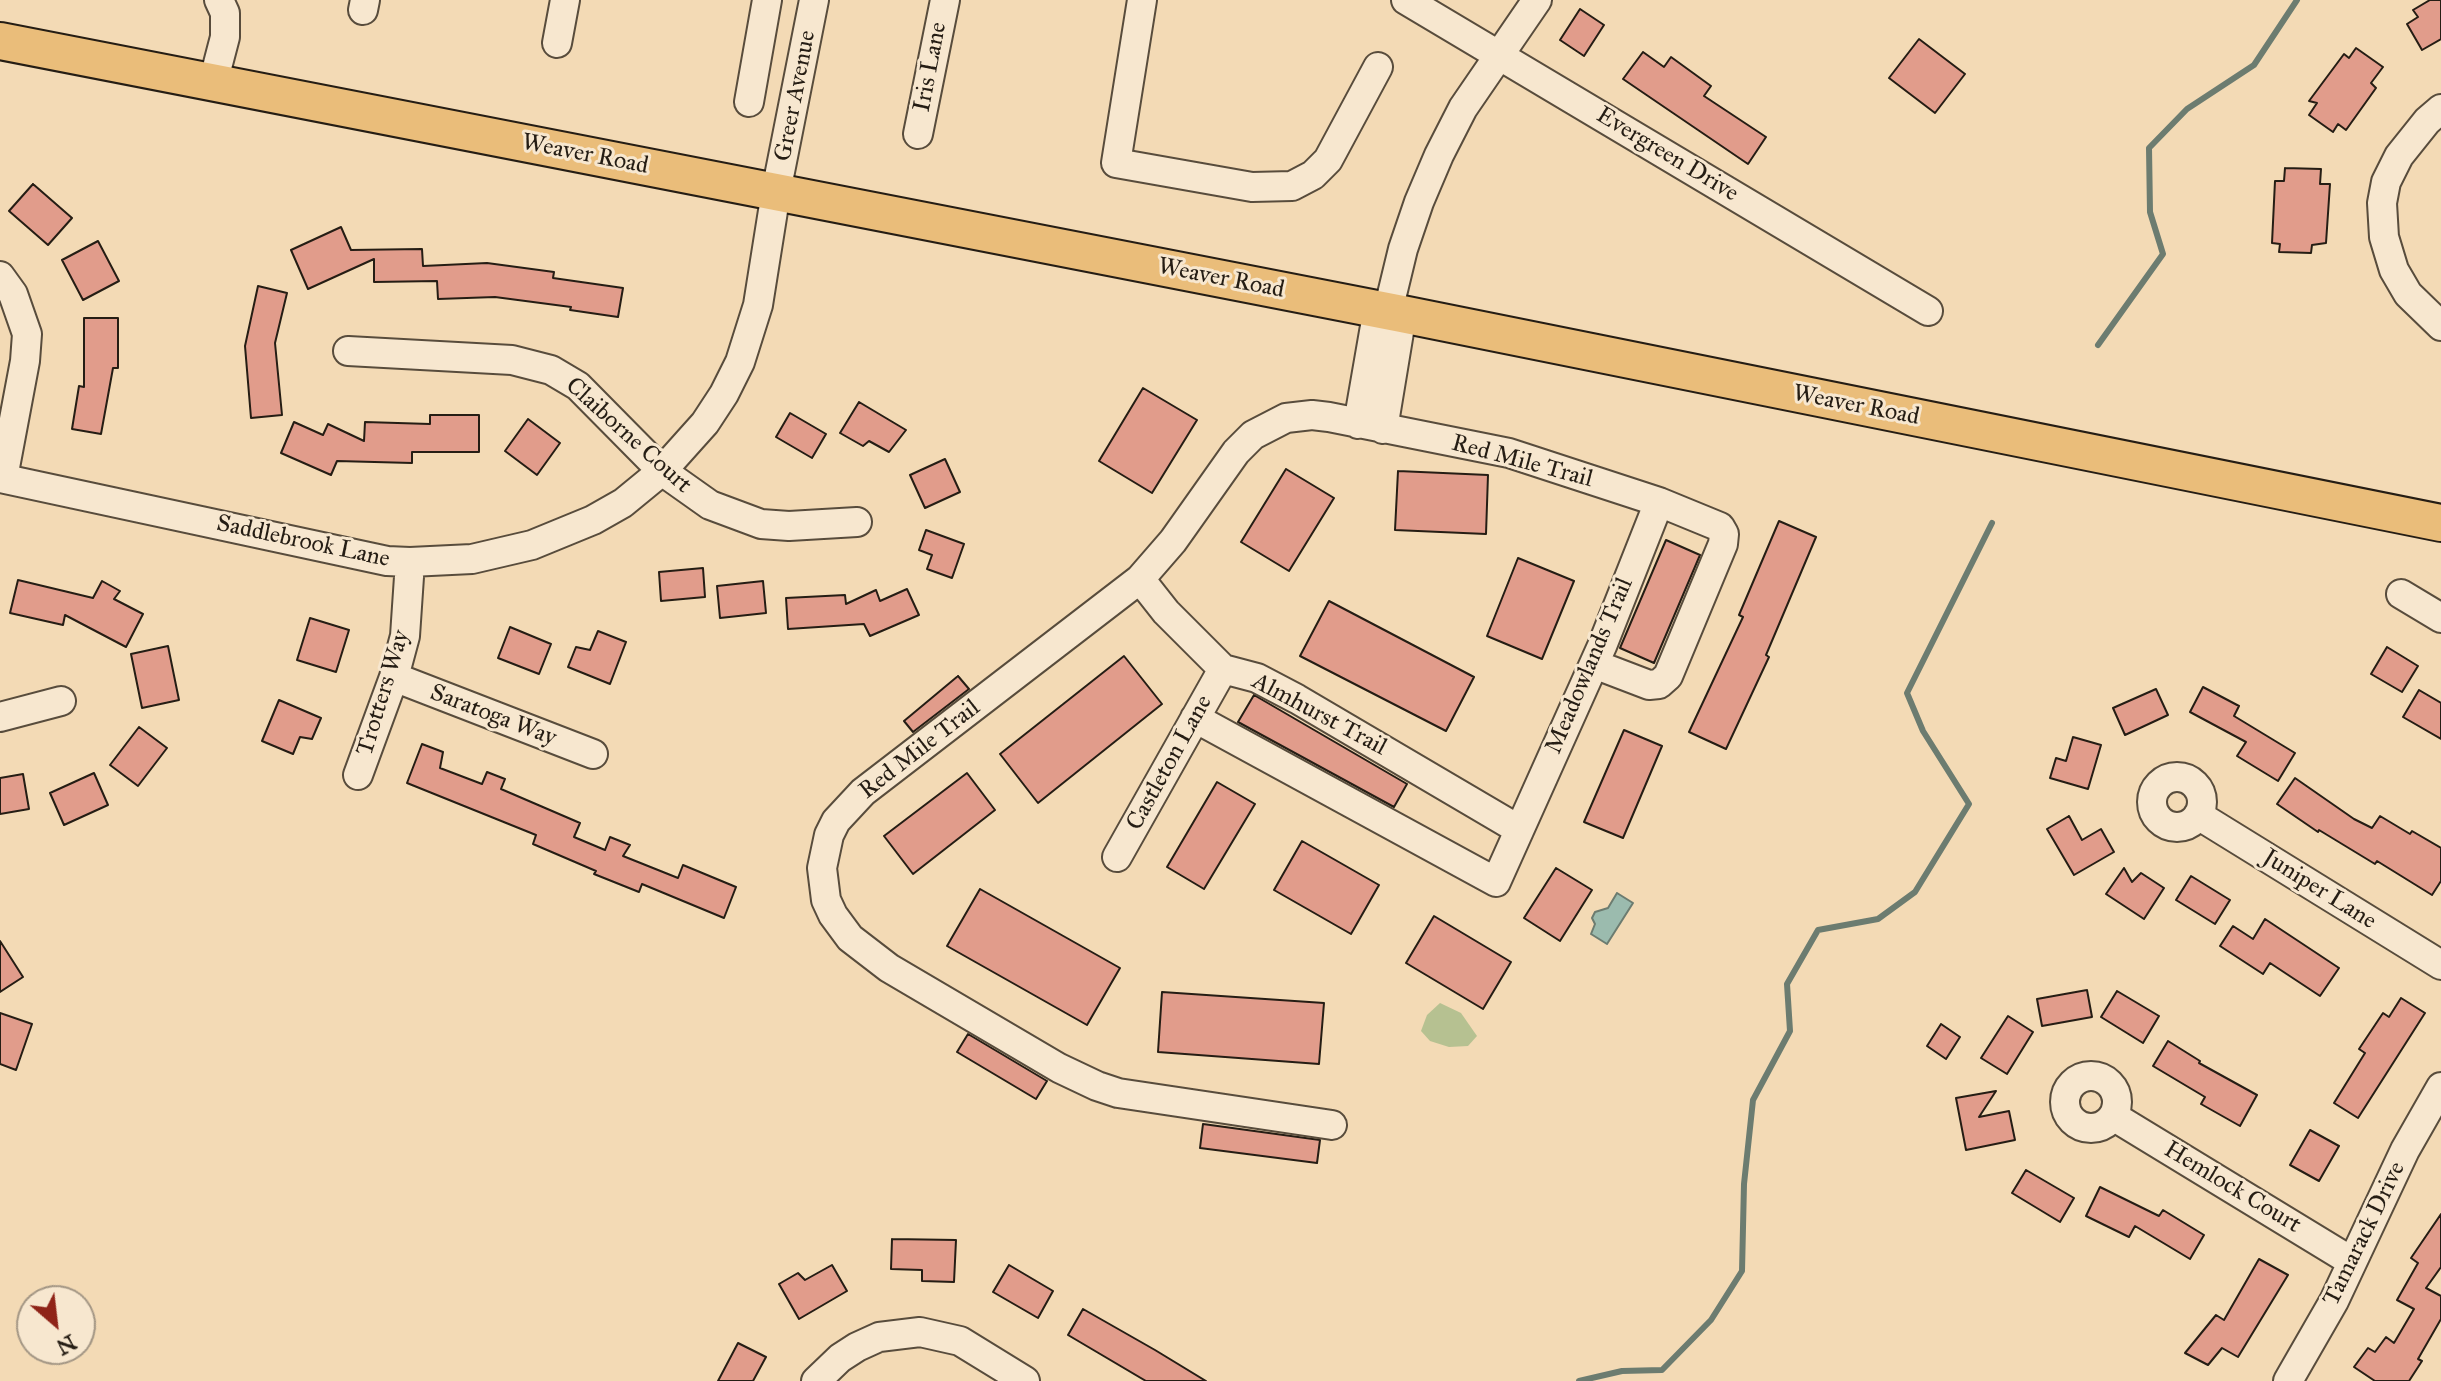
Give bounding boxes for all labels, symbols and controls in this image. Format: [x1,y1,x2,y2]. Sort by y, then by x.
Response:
street label: Iris Lane [908,20,954,114]
street label: Greer Avenue [769,28,823,164]
street label: Evergreen Drive [1591,101,1743,209]
street label: Weaver Road [519,129,651,181]
street label: Weaver Road [1155,253,1287,305]
street label: Claiborne Court [559,372,697,500]
street label: Weaver Road [1790,380,1922,432]
street label: Red Mile Trail [1448,429,1596,495]
street label: Saddlebrook Lane [214,510,392,574]
street label: Meadowlands Trail [1540,574,1640,758]
street label: Trotters Way [351,627,417,759]
street label: Almhurst Trail [1247,667,1391,763]
street label: Saratoga Way [426,679,560,753]
street label: Castleton Lane [1121,690,1219,836]
street label: Red Mile Trail [854,694,986,806]
street label: Juniper Lane [2257,844,2381,936]
street label: Hemlock Court [2158,1136,2306,1240]
street label: Tamarack Drive [2318,1157,2412,1311]
north arrow [16,1285,96,1365]
text: N [52,1329,81,1361]

